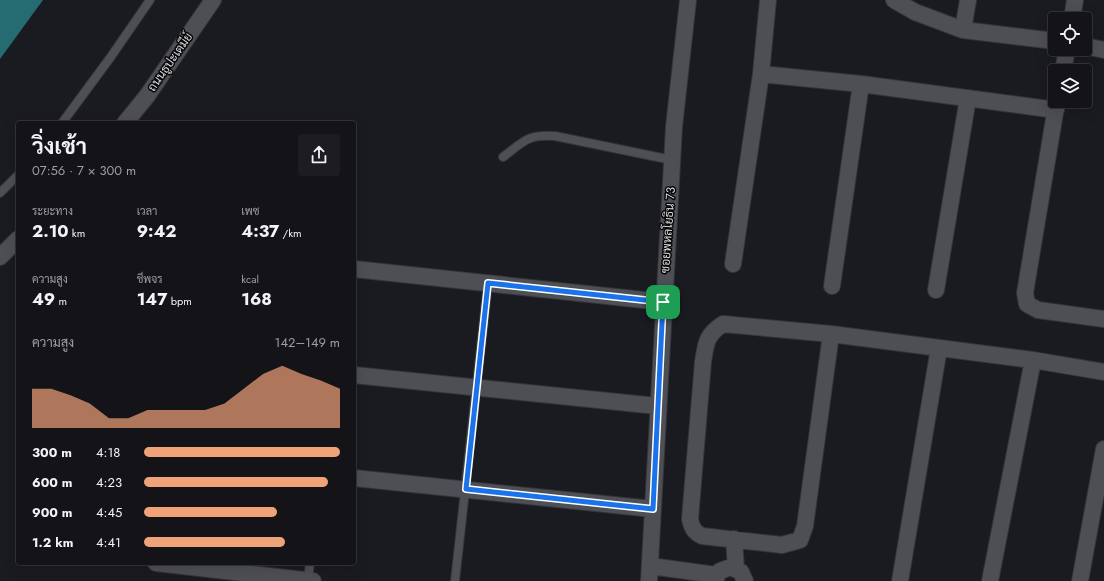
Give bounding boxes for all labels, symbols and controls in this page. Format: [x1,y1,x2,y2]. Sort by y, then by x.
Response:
map controls [1048,12,1092,108]
button: locate [1048,12,1092,56]
street label: ถนนธูปะเตมีย์ [143,29,197,95]
button: layers [1048,64,1092,108]
text: วิ่งเช้า [32,130,87,162]
button: share [298,134,340,176]
text: 07:56 · 7 × 300 m [32,161,136,180]
street label: ซอยพหลโยธิน 73 [656,186,680,274]
text: ระยะทาง [32,203,73,219]
text: เวลา [137,203,157,219]
text: เพซ [241,203,259,219]
text: 2.10 [32,219,69,243]
text: 9:42 [137,219,177,243]
text: 4:37 [241,219,279,243]
text: km [69,225,85,241]
text: /km [279,225,302,241]
text: ความสูง [32,271,68,287]
text: ชีพจร [137,271,163,287]
text: kcal [241,271,259,287]
pin [646,285,680,319]
text: 49 [32,287,55,311]
text: 147 [137,287,167,311]
text: 168 [241,287,272,311]
icon: arrive [652,291,674,313]
text: m [55,293,67,309]
text: bpm [167,293,192,309]
text: ความสูง [32,333,74,352]
text: 142–149 m [275,333,340,352]
text: 300 m [32,443,72,462]
text: 4:18 [96,443,120,462]
text: 600 m [32,473,72,492]
text: 4:23 [96,473,122,492]
text: 900 m [32,503,72,522]
text: 4:45 [96,503,122,522]
text: 1.2 km [32,533,73,552]
text: 4:41 [96,533,121,552]

